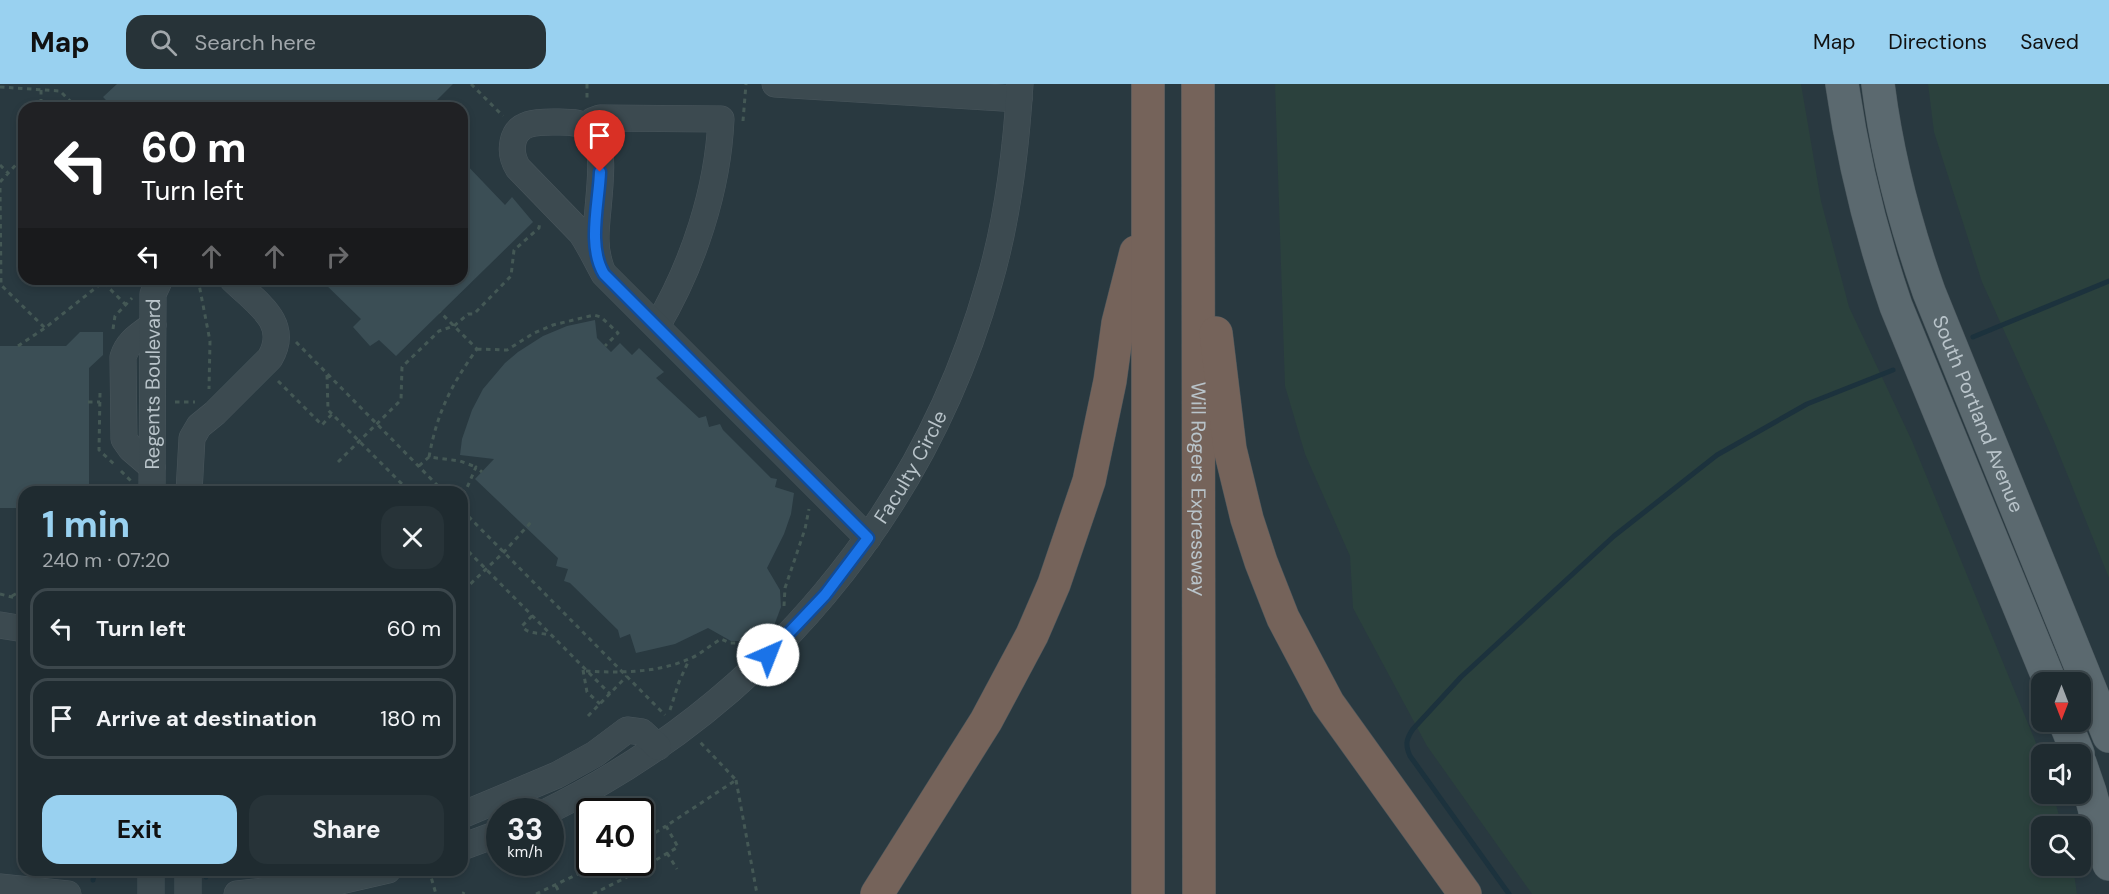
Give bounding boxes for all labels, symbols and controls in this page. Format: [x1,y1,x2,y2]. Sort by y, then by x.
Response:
search box [126,15,546,69]
text: Map [30,24,90,61]
icon: search [147,26,180,59]
text: Search here [195,28,316,57]
text: Map [1813,28,1855,56]
text: Directions [1888,28,1987,56]
text: Saved [2020,28,2079,56]
pin [574,110,625,172]
icon: arrive [583,119,616,152]
text: 60 m [141,120,247,175]
icon: left [42,126,120,204]
text: Turn left [141,173,244,208]
icon: left [132,240,165,273]
icon: ahead [195,240,228,273]
icon: ahead [258,240,291,273]
icon: right [321,240,354,273]
street label: Regents Boulevard [139,299,166,469]
street label: South Portland Avenue [1927,311,2030,516]
street label: Will Rogers Expressway [1185,382,1212,596]
street label: Faculty Circle [868,406,953,529]
text: 1 min [42,501,130,548]
button: close [381,506,444,569]
text: 240 m · 07:20 [42,547,170,573]
icon: left [45,612,78,645]
text: Turn left [96,614,186,643]
text: 60 m [387,614,441,643]
position arrow [736,623,800,687]
north arrow [2031,672,2091,732]
map controls [2031,672,2091,876]
icon: arrive [45,702,78,735]
text: Arrive at destination [96,704,317,733]
text: 180 m [380,704,441,733]
button: sound [2031,744,2091,804]
button: Exit [42,795,237,864]
button: Share [249,795,444,864]
speed limit sign: 40 [576,798,654,876]
text: 33 [507,810,543,849]
button: search [2031,816,2091,876]
text: km/h [507,842,543,862]

